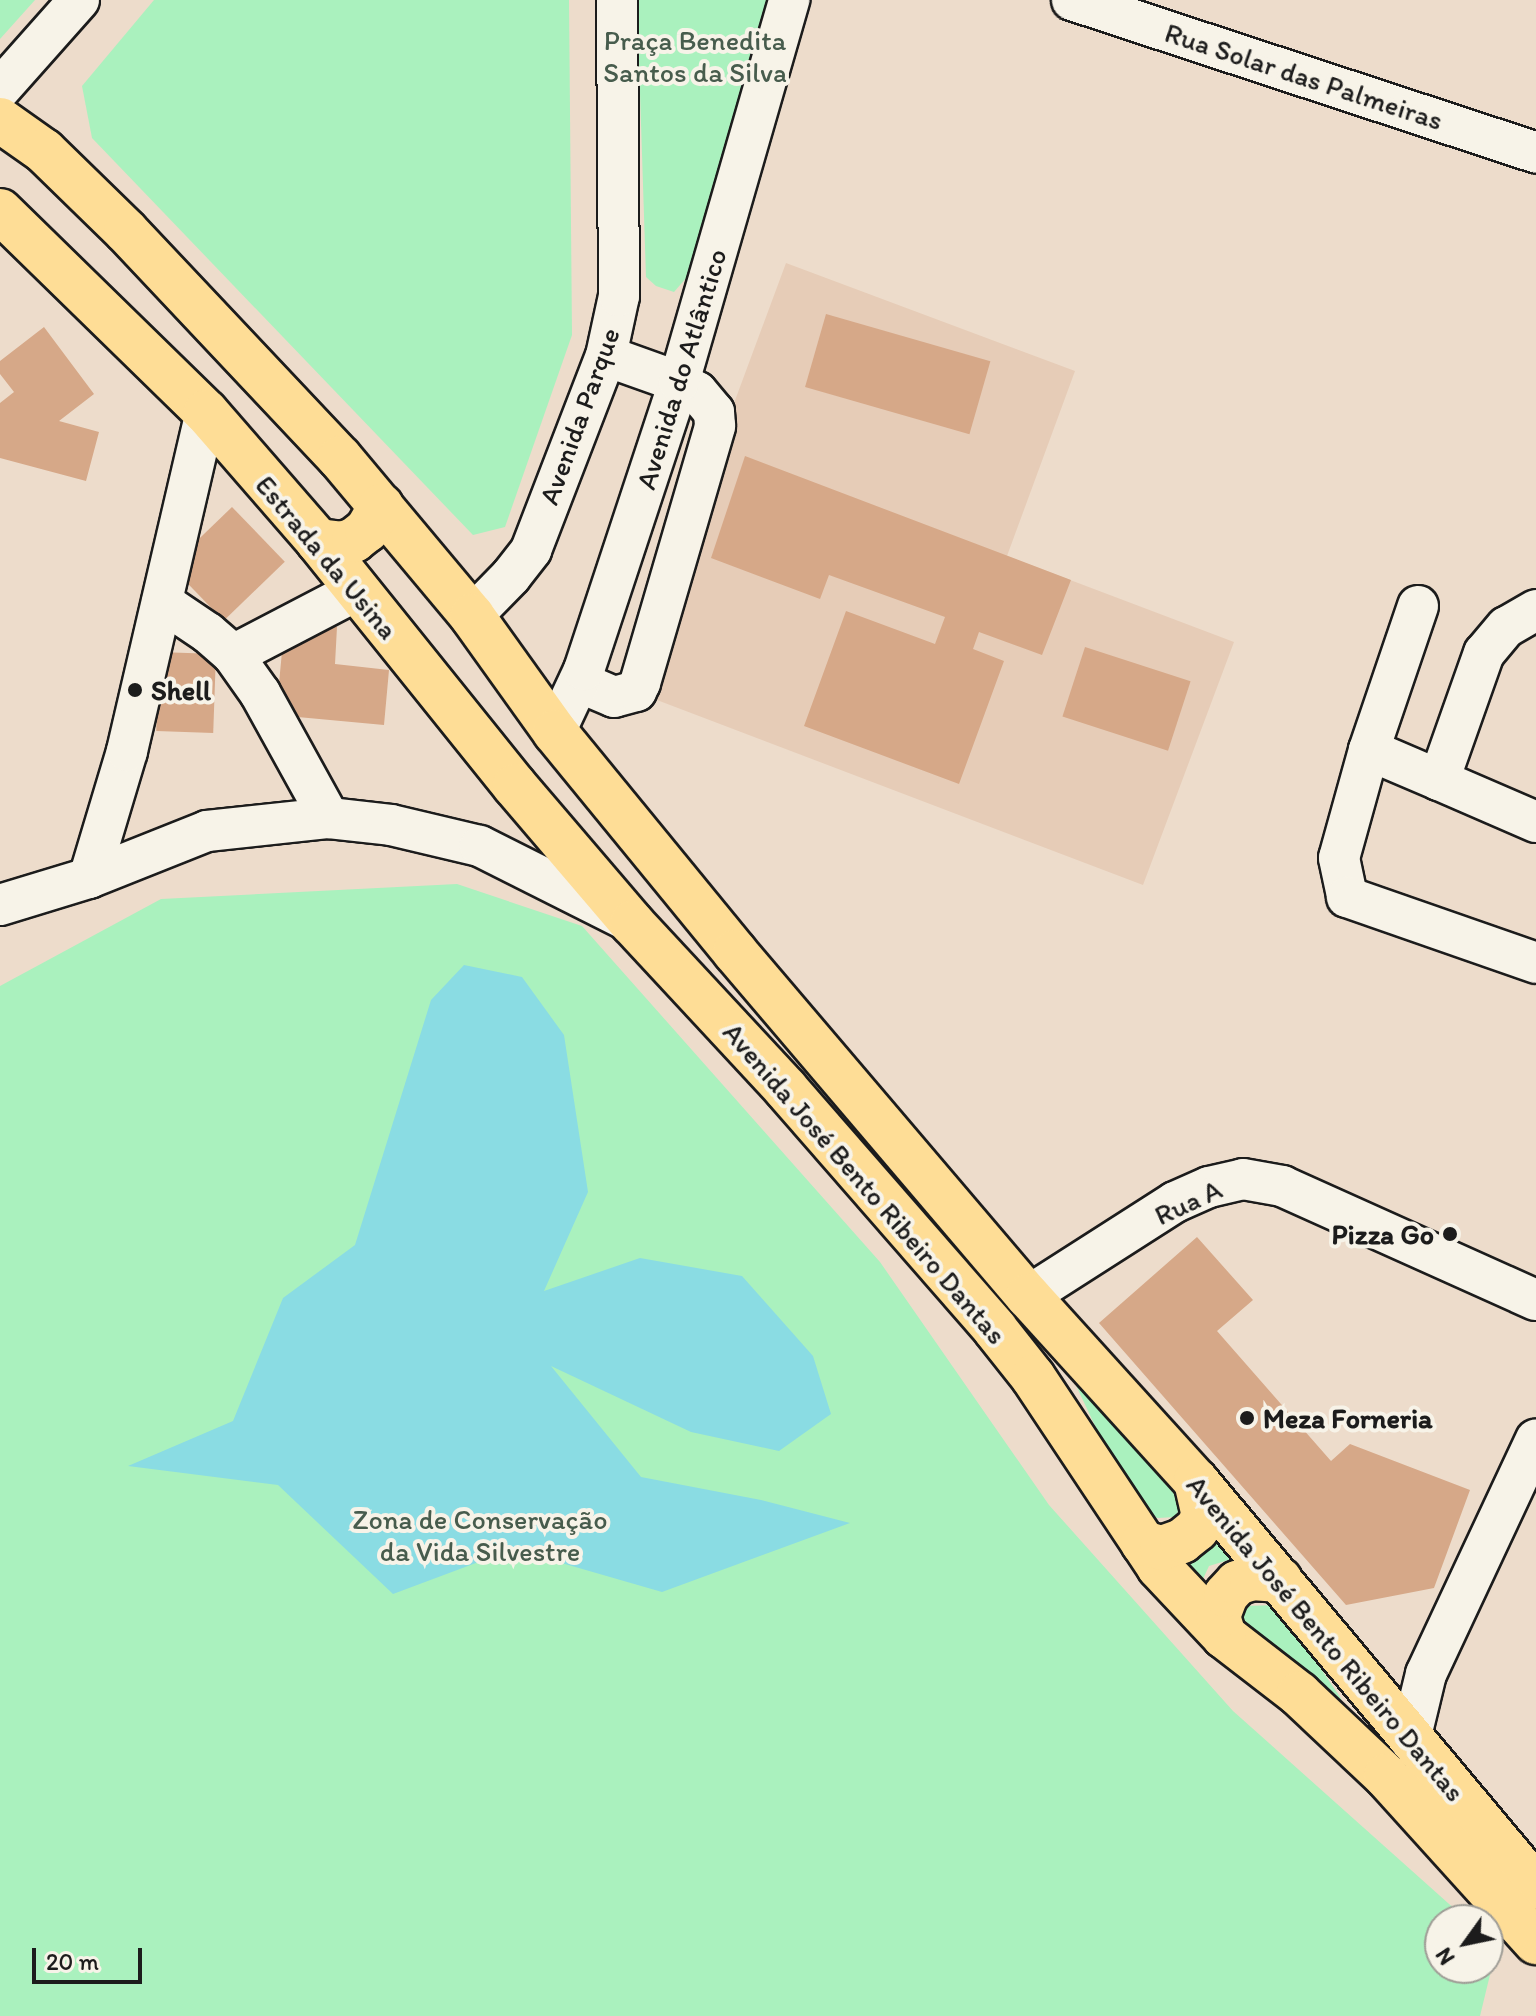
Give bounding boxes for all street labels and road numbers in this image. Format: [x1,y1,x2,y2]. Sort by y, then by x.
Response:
street label: Rua Solar das Palmeiras [1162,15,1446,137]
street label: Avenida do Atlântico [628,245,734,493]
street label: Avenida Parque [531,323,627,509]
street label: Estrada da Usina [249,469,405,645]
street label: Avenida José Bento Ribeiro Dantas [716,1015,1014,1351]
street label: Rua A [1149,1172,1227,1232]
street label: Avenida José Bento Ribeiro Dantas [1179,1468,1473,1808]

